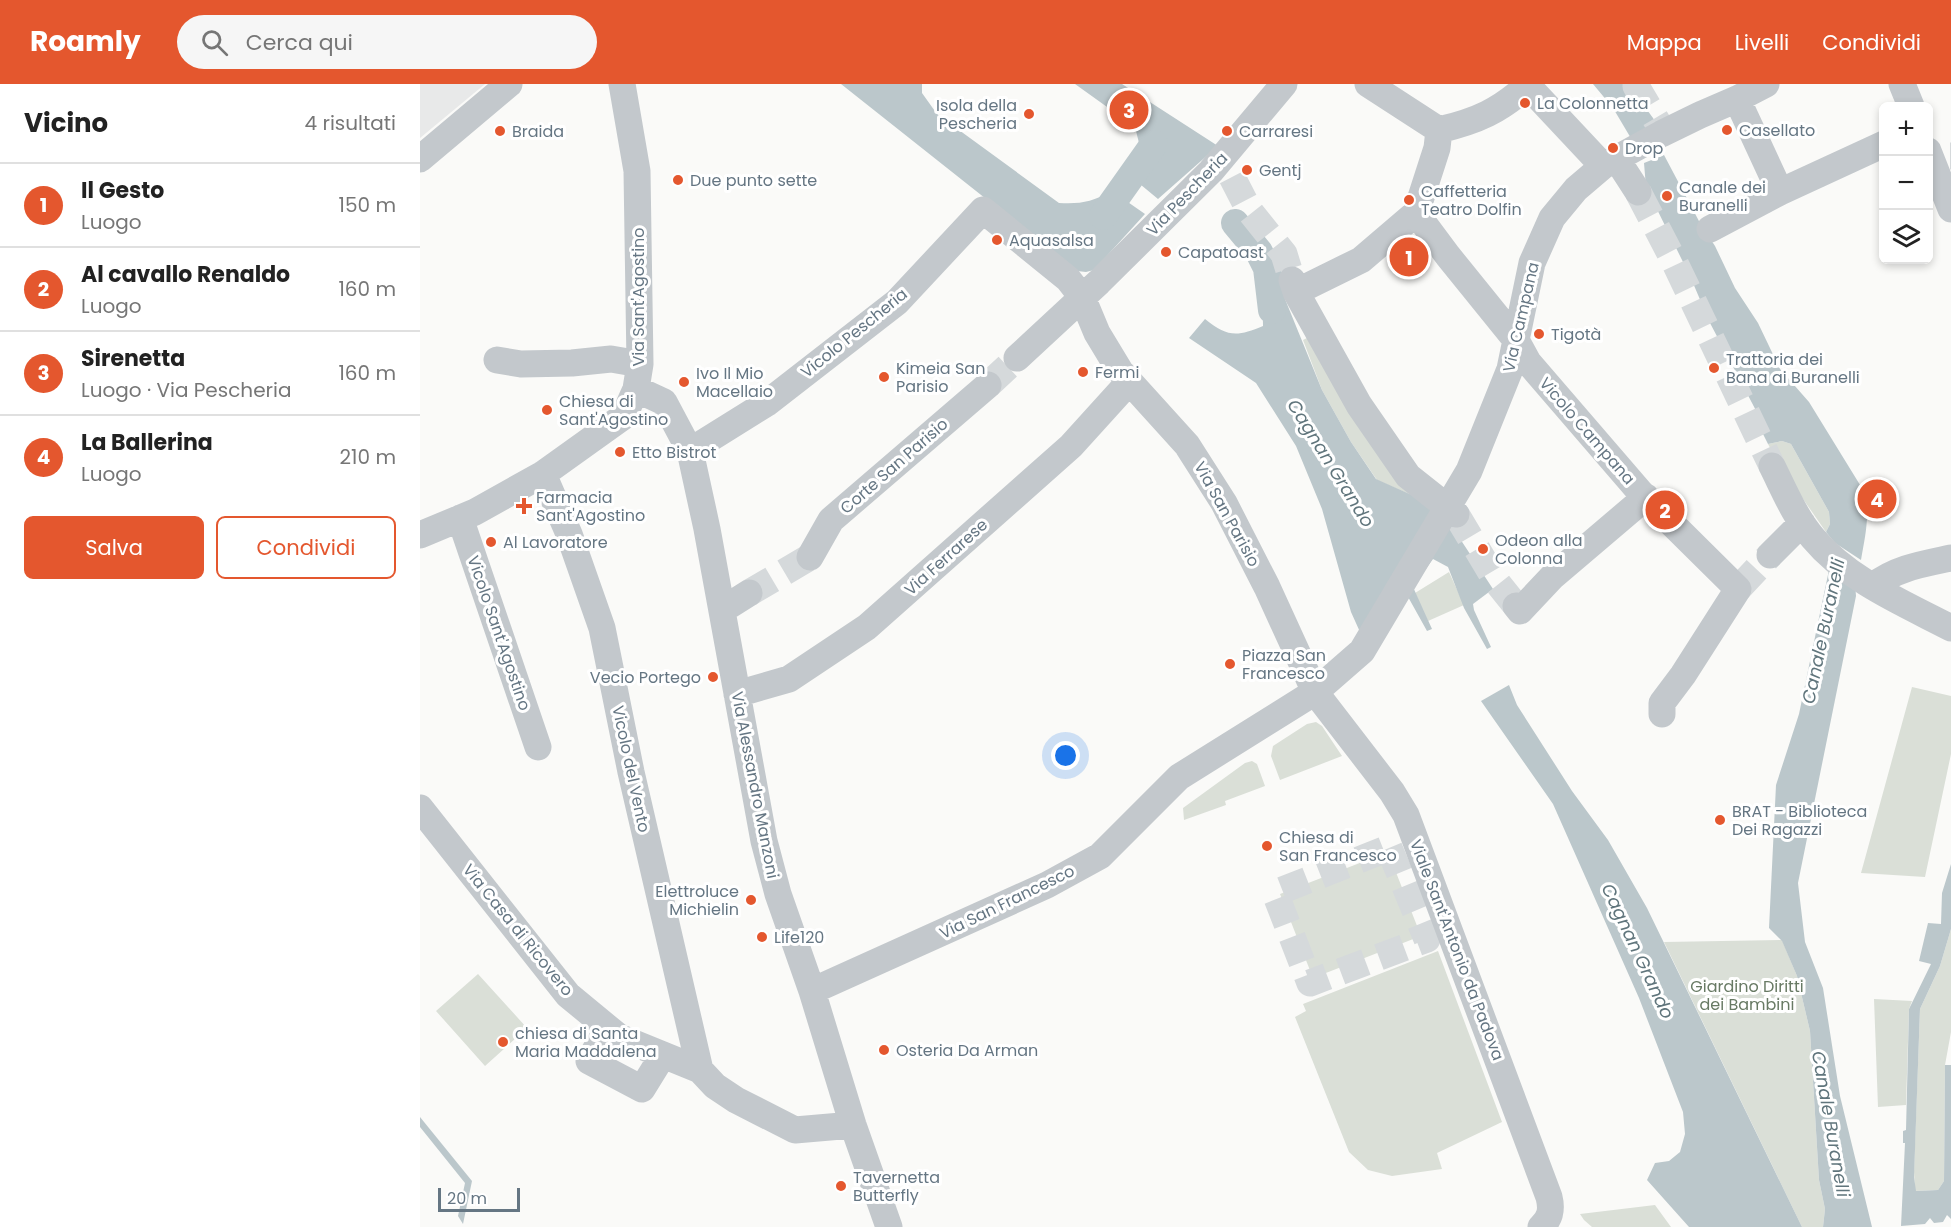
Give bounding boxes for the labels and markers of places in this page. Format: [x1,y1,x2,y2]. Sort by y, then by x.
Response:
pin: 3 [1110,87,1148,132]
place label: La Colonnetta [1537,92,1649,115]
place label: Isola della Pescheria [936,94,1017,135]
marker: La Colonnetta [1518,96,1532,110]
marker: Isola della Pescheria [1022,107,1036,121]
place label: Casellato [1739,119,1815,142]
place label: Braida [512,120,564,143]
place label: Carraresi [1239,120,1313,143]
marker: Casellato [1720,123,1734,137]
marker: Braida [493,124,507,138]
marker: Carraresi [1220,124,1234,138]
place label: Drop [1625,137,1664,160]
marker: Drop [1606,141,1620,155]
place label: Gentj [1259,159,1301,182]
marker: Gentj [1240,163,1254,177]
place label: Due punto sette [690,169,817,192]
marker: Due punto sette [671,173,685,187]
place label: Canale dei Buranelli [1679,176,1766,217]
place label: Caffetteria Teatro Dolfin [1421,180,1522,221]
marker: Canale dei Buranelli [1660,189,1674,203]
marker: Caffetteria Teatro Dolfin [1402,193,1416,207]
place label: Aquasalsa [1009,229,1094,252]
marker: Aquasalsa [990,233,1004,247]
pin: 1 [1390,234,1428,279]
place label: Capatoast [1178,241,1264,264]
marker: Capatoast [1159,245,1173,259]
place label: Tigotà [1551,323,1601,346]
marker: Tigotà [1532,327,1546,341]
place label: Trattoria dei Bana ai Buranelli [1726,348,1860,389]
place label: Kimeia San Parisio [896,357,985,398]
place label: Fermi [1095,361,1139,384]
marker: Trattoria dei Bana ai Buranelli [1707,361,1721,375]
place label: Ivo Il Mio Macellaio [696,362,773,403]
marker: Fermi [1076,365,1090,379]
marker: Kimeia San Parisio [877,370,891,384]
marker: Ivo Il Mio Macellaio [677,375,691,389]
place label: Chiesa di Sant'Agostino [559,390,668,431]
marker: Chiesa di Sant'Agostino [540,403,554,417]
place label: Etto Bistrot [632,441,716,464]
marker: Etto Bistrot [613,445,627,459]
pin: 4 [1858,476,1896,522]
place label: Farmacia Sant'Agostino [536,486,645,527]
pin: 2 [1646,488,1684,532]
marker: Farmacia Sant'Agostino [517,499,531,513]
place label: Odeon alla Colonna [1495,529,1583,570]
place label: Al Lavoratore [503,531,608,554]
marker: Al Lavoratore [484,535,498,549]
marker: Odeon alla Colonna [1476,542,1490,556]
place label: Piazza San Francesco [1242,644,1326,685]
marker: Piazza San Francesco [1223,657,1237,671]
place label: Vecio Portego [590,666,701,689]
marker: Vecio Portego [706,670,720,684]
place label: BRAT - Biblioteca Dei Ragazzi [1732,800,1867,841]
marker: BRAT - Biblioteca Dei Ragazzi [1713,813,1727,827]
place label: Chiesa di San Francesco [1279,826,1397,867]
marker: Chiesa di San Francesco [1260,839,1274,853]
place label: Elettroluce Michielin [655,880,739,921]
marker: Elettroluce Michielin [744,893,758,907]
place label: Life120 [774,926,824,949]
marker: Life120 [755,930,769,944]
place label: chiesa di Santa Maria Maddalena [515,1022,657,1063]
marker: chiesa di Santa Maria Maddalena [496,1035,510,1049]
place label: Osteria Da Arman [896,1039,1038,1062]
marker: Osteria Da Arman [877,1043,891,1057]
place label: Tavernetta Butterfly [853,1166,940,1207]
marker: Tavernetta Butterfly [834,1179,848,1193]

